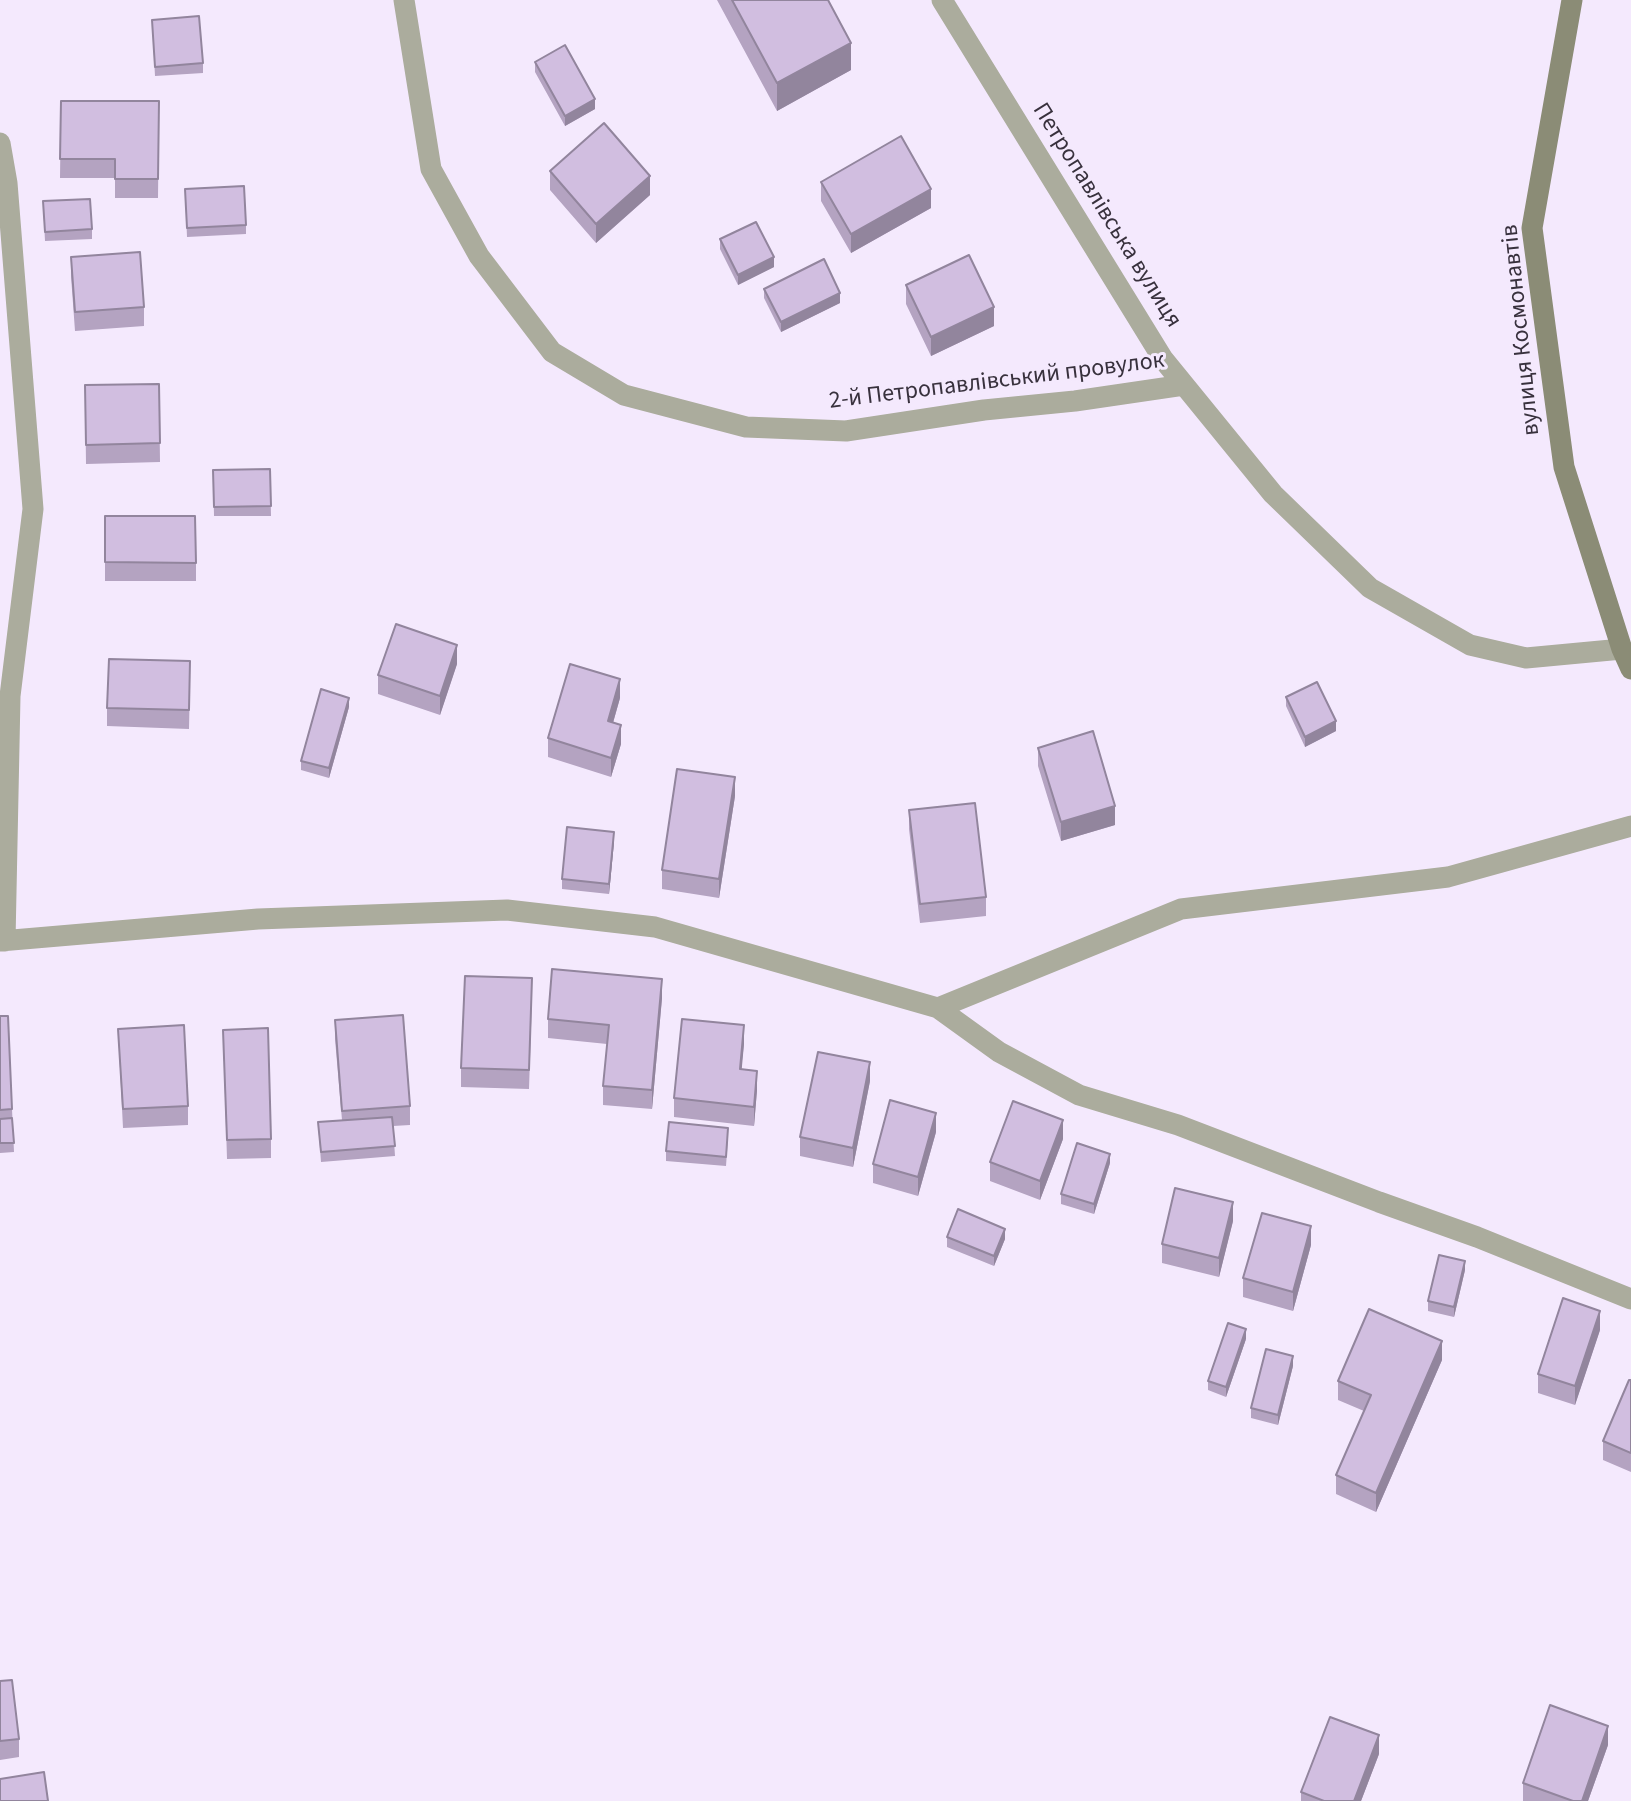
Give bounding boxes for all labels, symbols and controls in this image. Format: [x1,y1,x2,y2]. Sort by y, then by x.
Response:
street label: Петропавлівська вулиця [1025,98,1187,334]
street label: вулиця Космонавтів [1497,223,1547,437]
street label: 2-й Петропавлівський провулок [828,347,1166,417]

